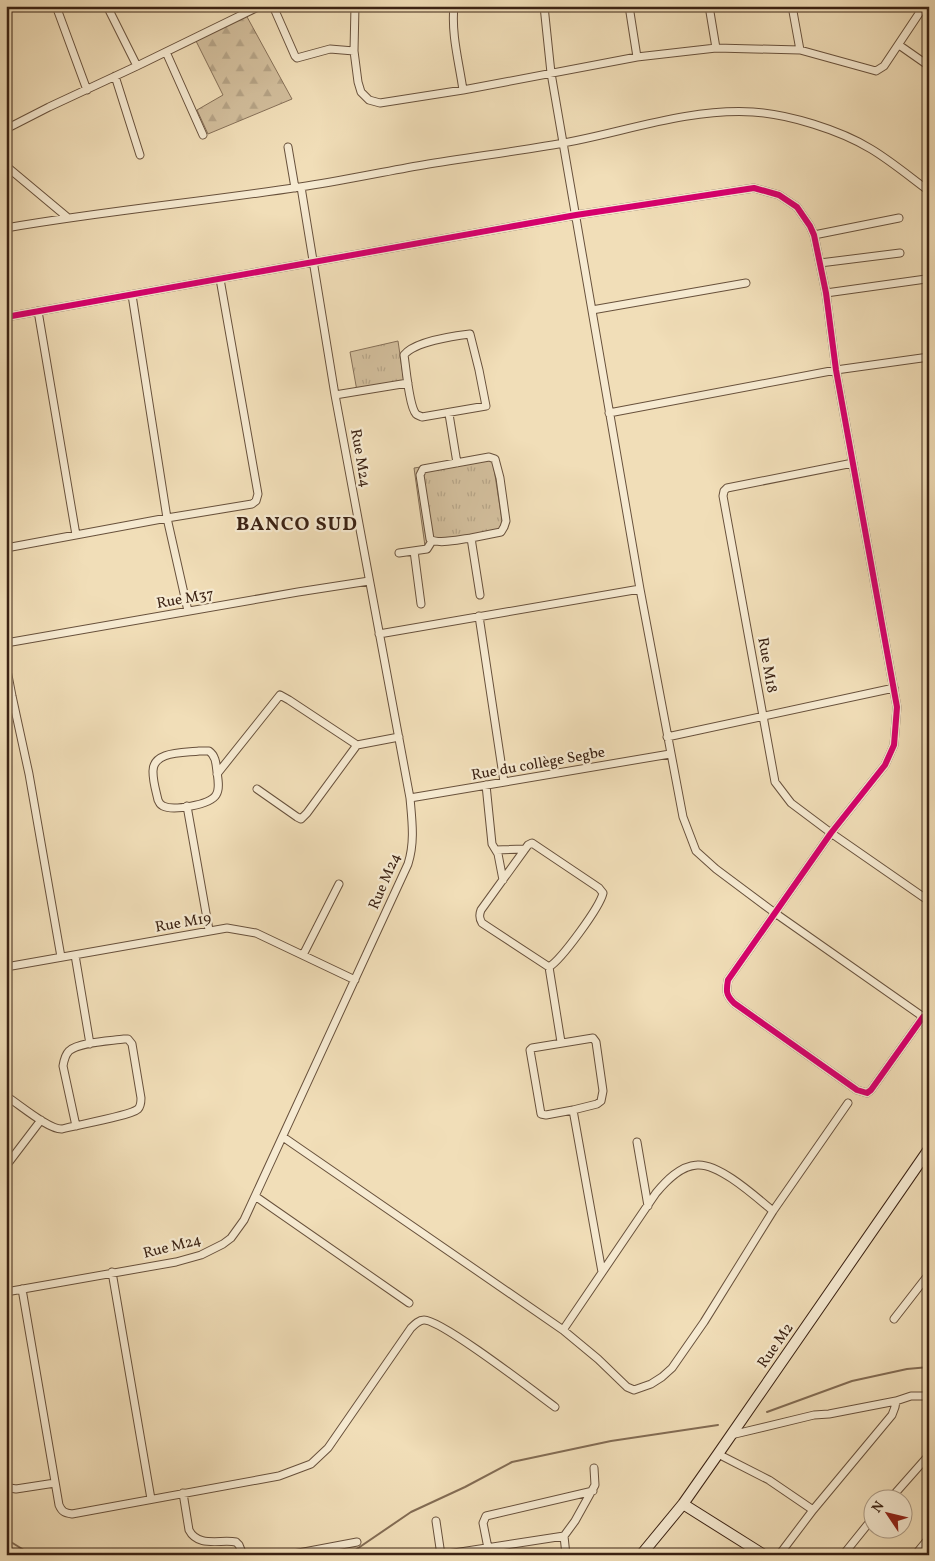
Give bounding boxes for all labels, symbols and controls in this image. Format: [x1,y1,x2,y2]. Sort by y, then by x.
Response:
street label: Rue M24 [344,427,375,489]
district label: BANCO SUD [236,511,358,539]
street label: Rue M37 [155,584,216,615]
street label: Rue M18 [751,636,782,695]
street label: Rue du collège Segbe [470,742,607,787]
street label: Rue M24 [364,850,407,913]
street label: Rue M19 [154,908,213,939]
street label: Rue M24 [141,1230,204,1265]
street label: Rue M2 [753,1319,799,1373]
north arrow [862,1488,912,1538]
text: N [868,1498,889,1517]

